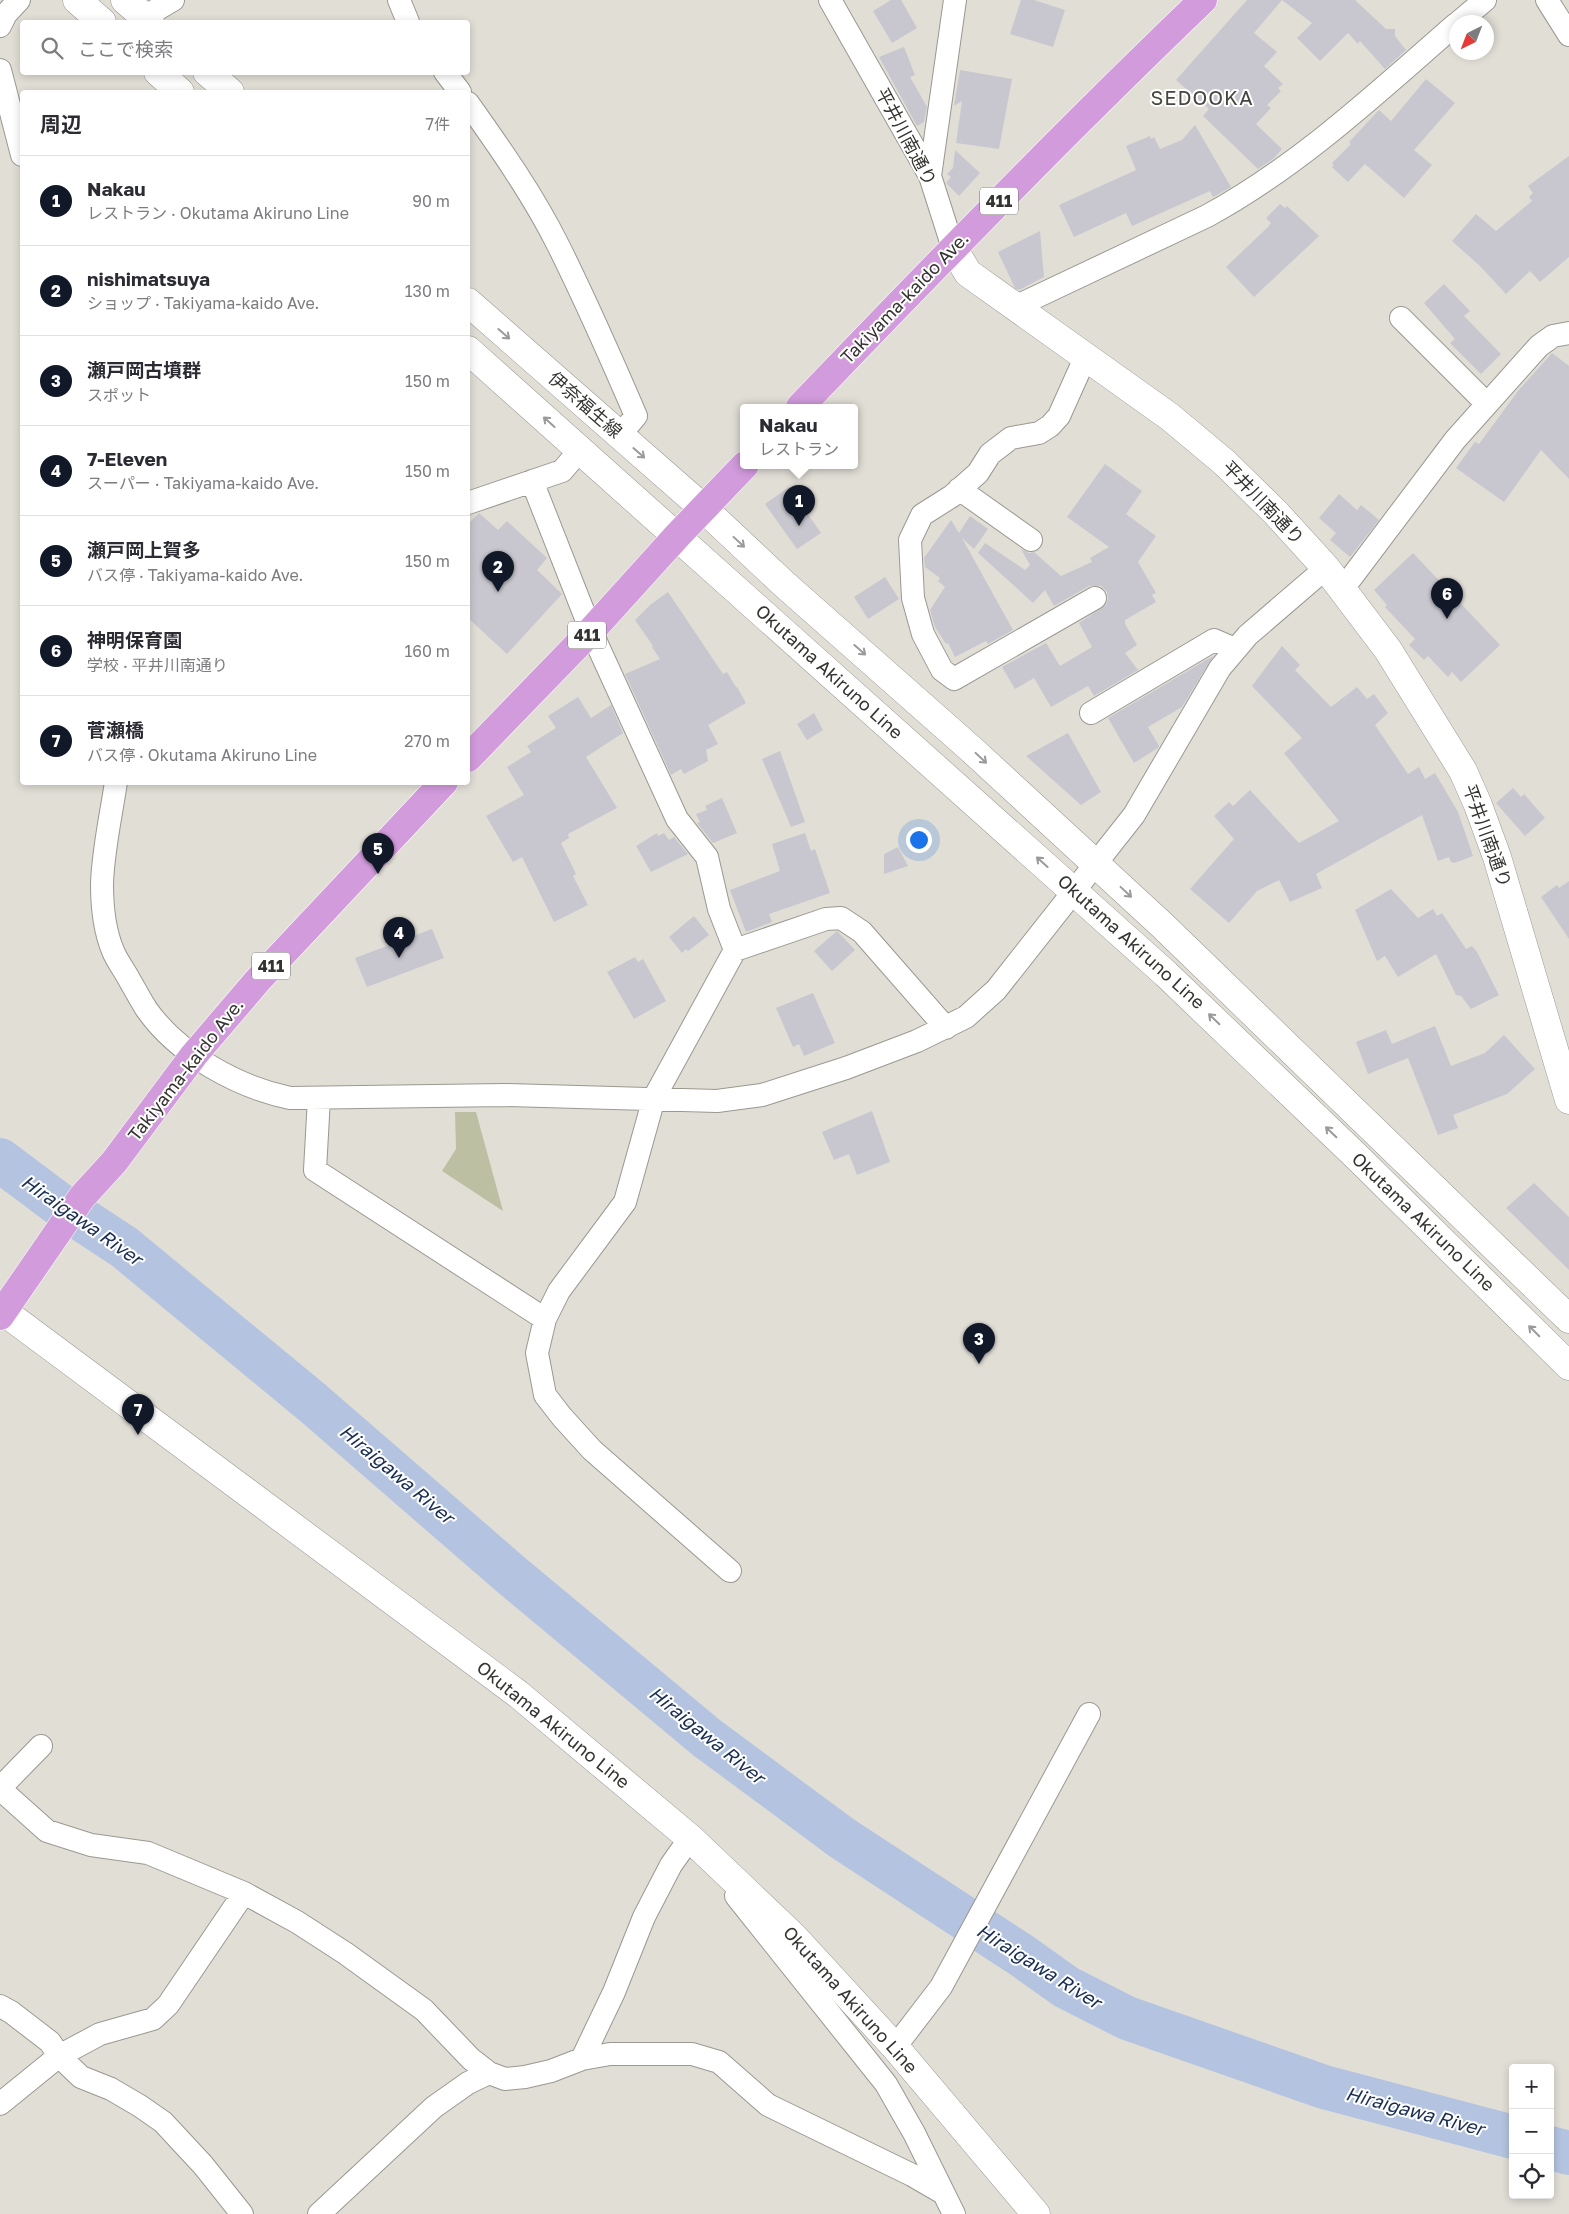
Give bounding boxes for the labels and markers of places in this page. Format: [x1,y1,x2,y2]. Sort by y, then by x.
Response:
pin: 1 [783,485,815,526]
pin: 2 [482,551,514,592]
pin: 6 [1431,578,1463,619]
pin: 5 [362,833,394,874]
pin: 4 [383,917,415,958]
pin: 3 [963,1323,995,1364]
pin: 7 [122,1394,154,1435]

